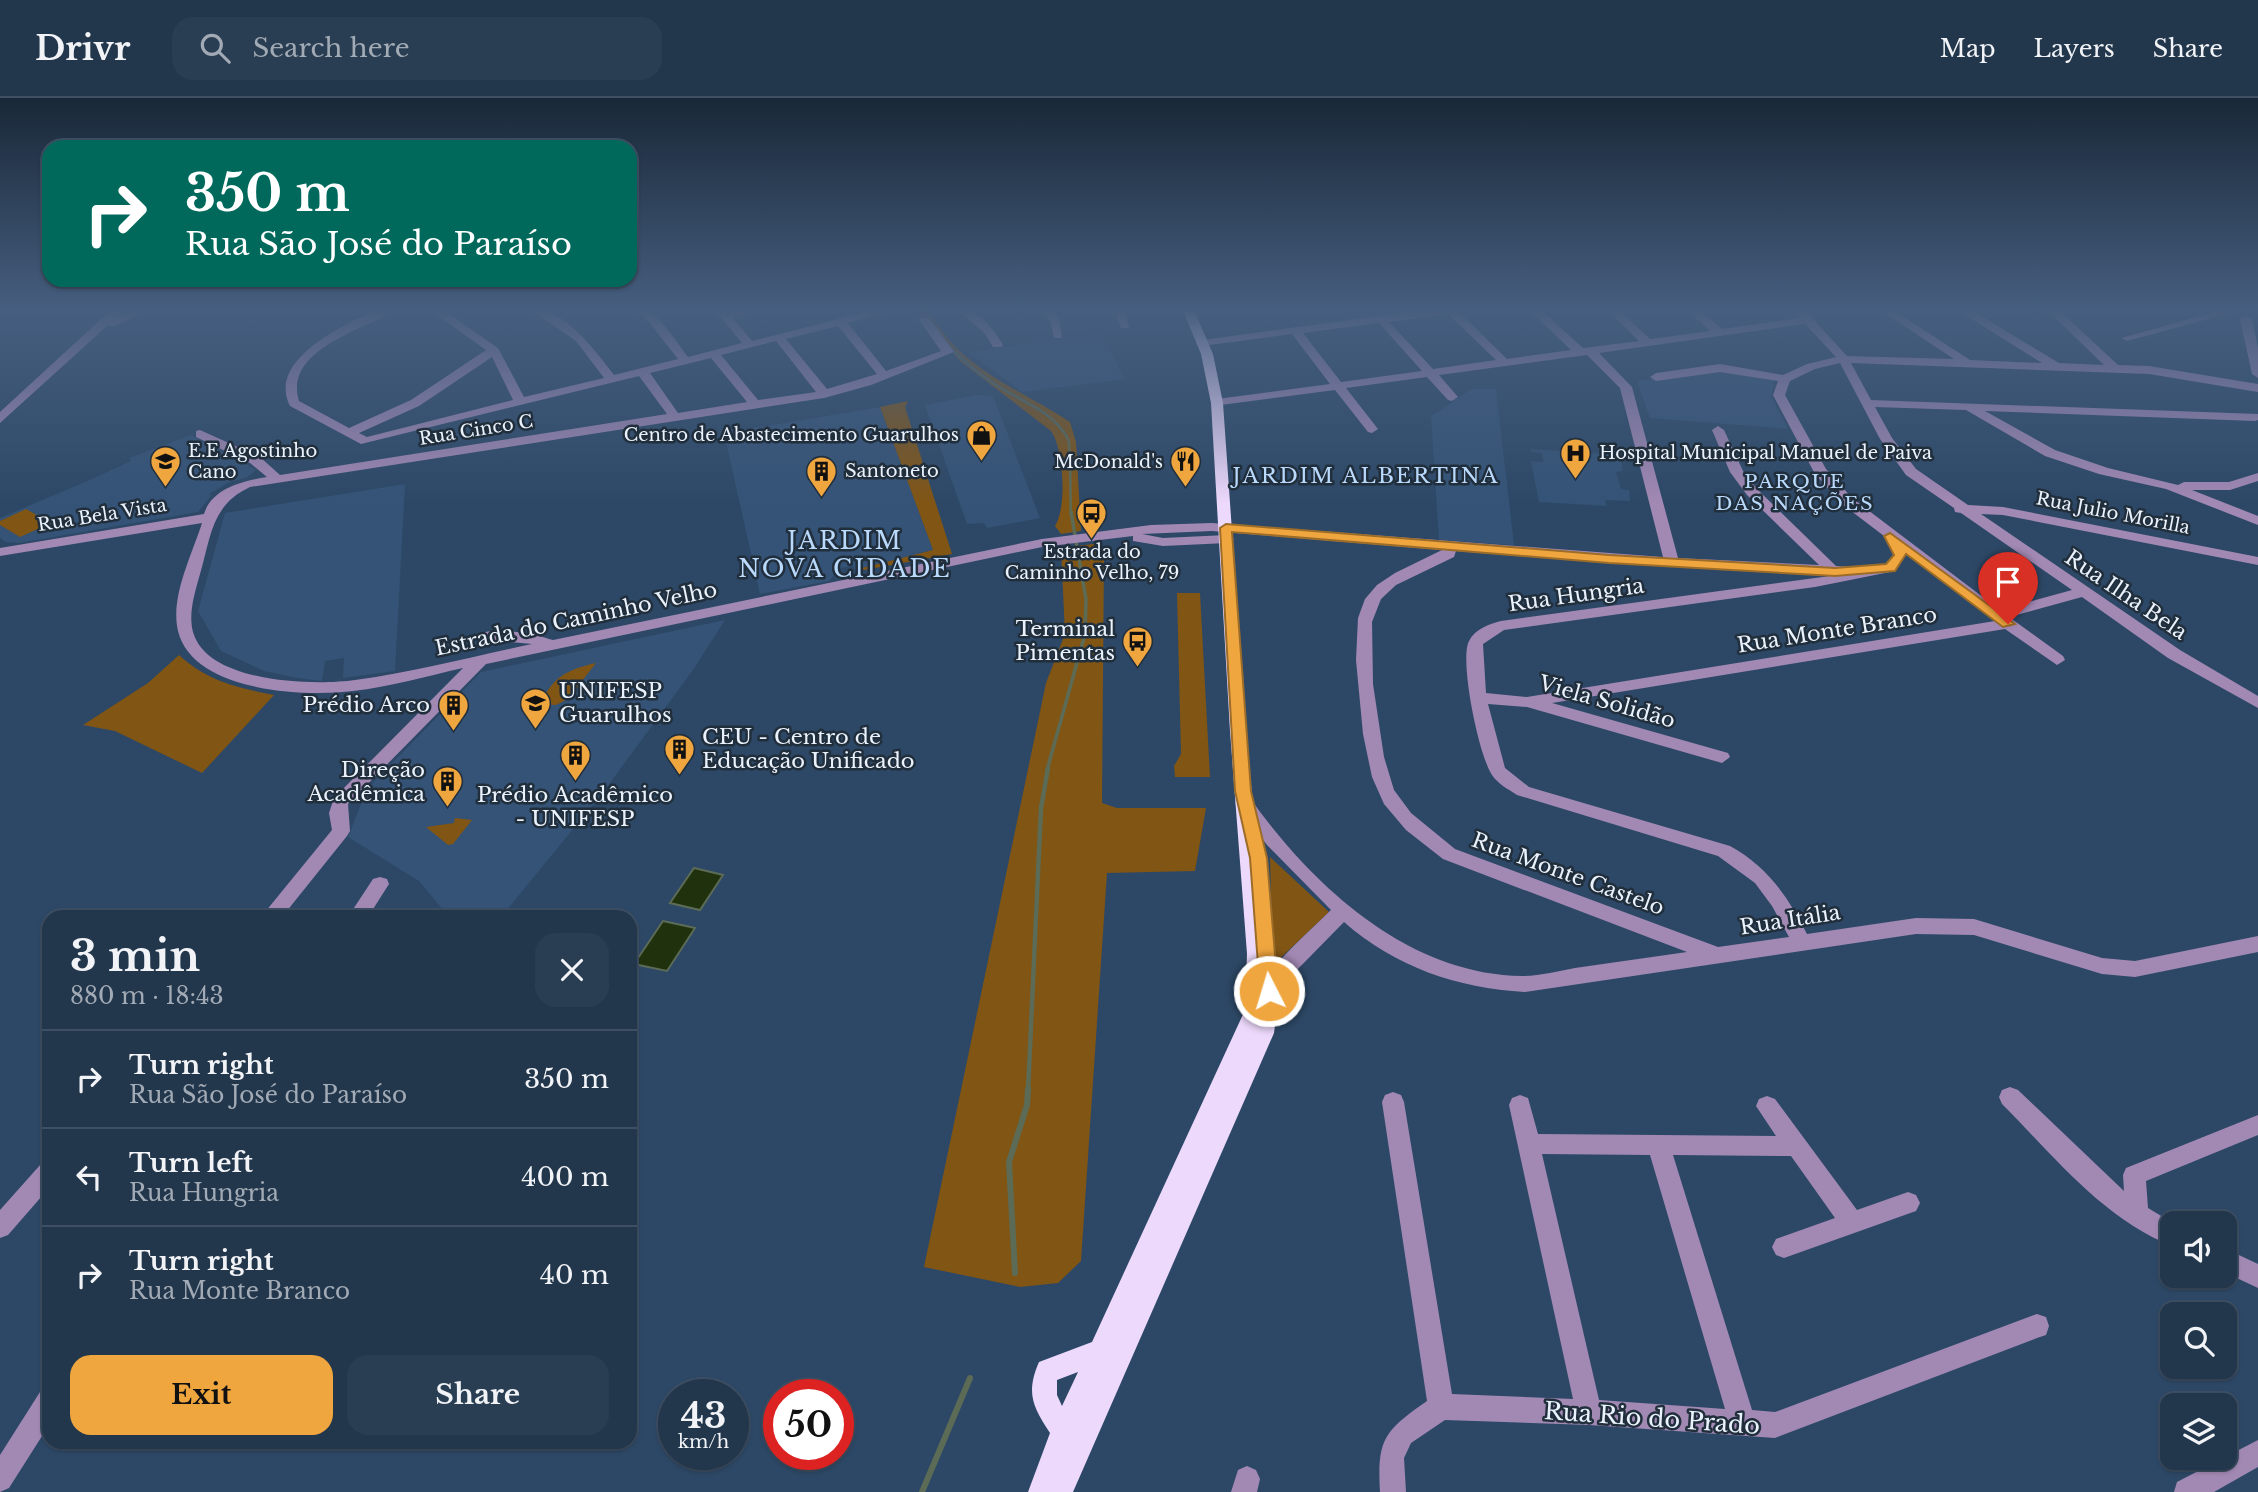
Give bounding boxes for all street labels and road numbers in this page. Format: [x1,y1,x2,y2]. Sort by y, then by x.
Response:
street label: Rua Cinco C [417,410,535,450]
street label: Rua Julio Morilla [2034,487,2192,539]
street label: Rua Bela Vista [36,494,168,536]
street label: Rua Ilha Bela [2060,544,2192,646]
street label: Rua Hungria [1506,573,1646,617]
street label: Estrada do Caminho Velho [433,576,719,662]
street label: Rua Monte Branco [1735,601,1939,659]
street label: Viela Solidão [1535,670,1678,734]
street label: Rua Monte Castelo [1468,827,1668,921]
street label: Rua Itália [1738,899,1843,941]
street label: Rua Rio do Prado [1543,1396,1761,1440]

